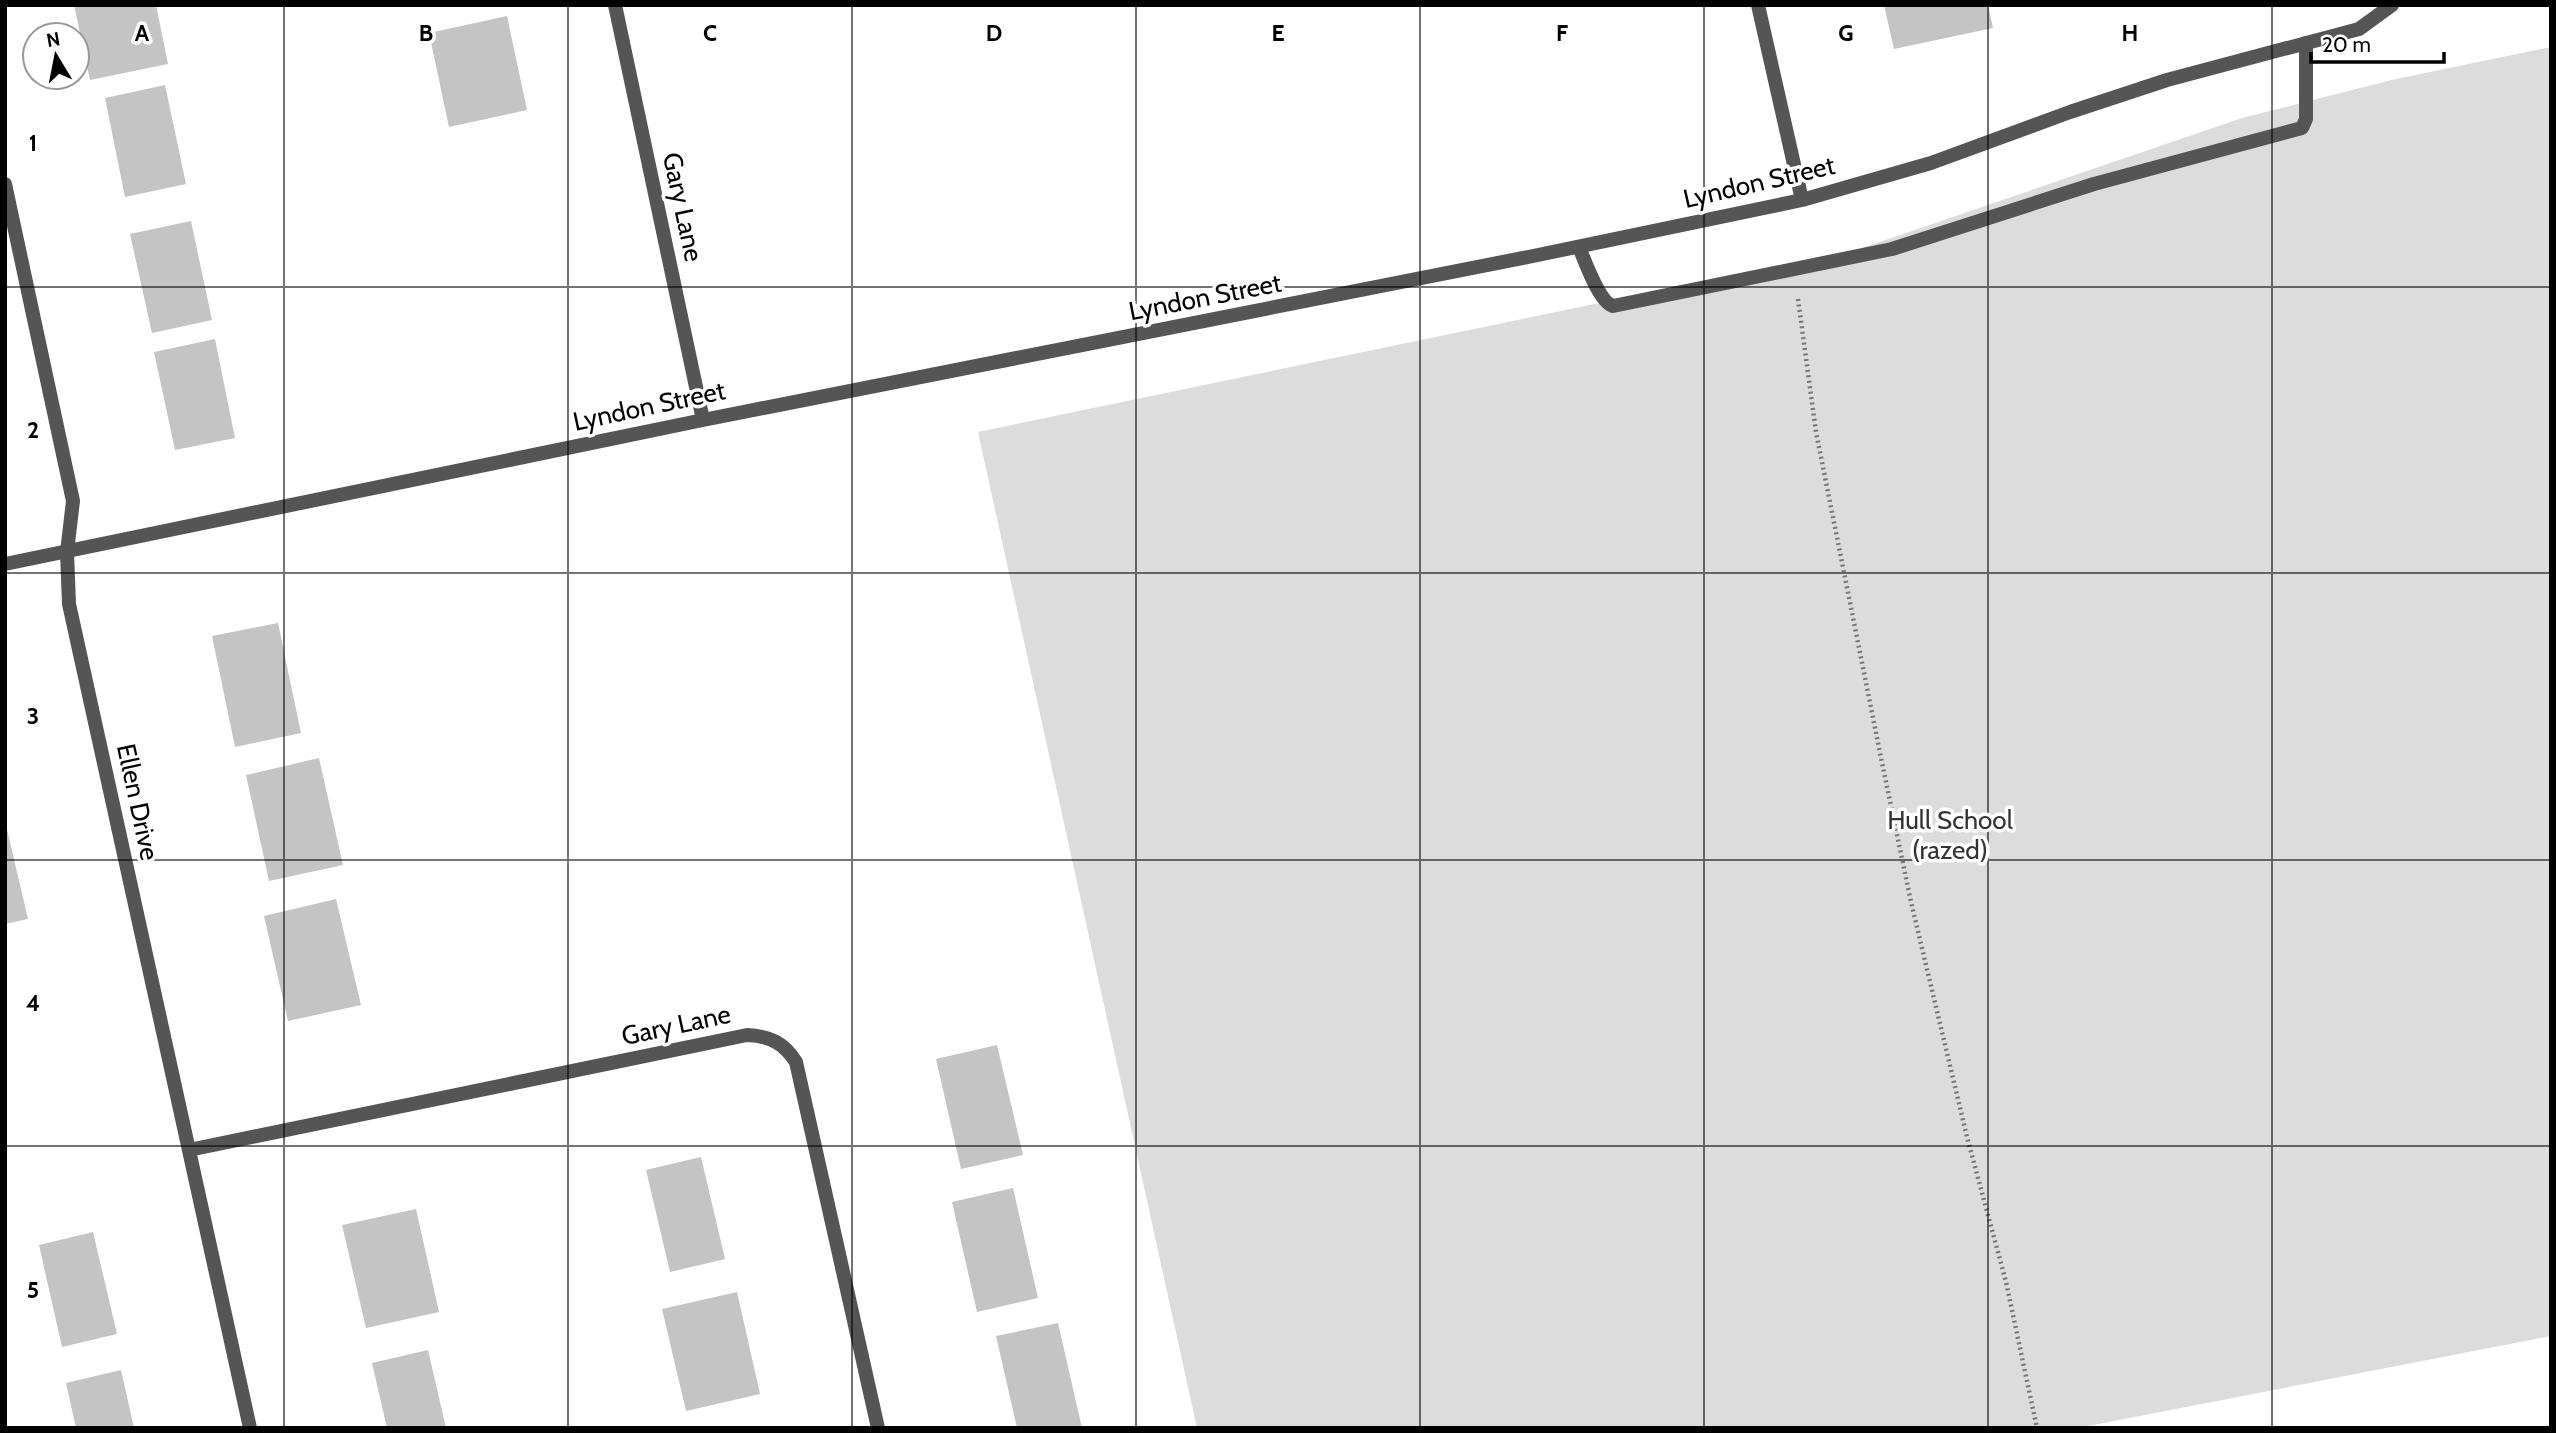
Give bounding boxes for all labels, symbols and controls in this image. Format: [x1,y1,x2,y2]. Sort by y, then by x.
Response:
text: A [135,19,150,47]
text: B [419,19,433,47]
text: C [703,19,717,47]
text: D [986,19,1002,47]
text: E [1271,19,1285,47]
text: F [1556,19,1568,47]
text: G [1838,19,1854,47]
text: H [2122,19,2138,47]
north arrow [21,21,91,91]
scale bar [2311,21,2444,65]
text: N [45,27,62,52]
text: 20 m [2322,32,2371,57]
text: 1 [29,129,37,157]
street label: Lyndon Street [1680,149,1838,215]
street label: Gary Lane [656,150,710,264]
street label: Lyndon Street [1126,266,1284,327]
street label: Lyndon Street [570,374,728,438]
text: 2 [27,416,39,444]
text: 3 [27,702,39,730]
street label: Ellen Drive [110,741,166,863]
park label: Hull School (razed) [1887,804,2013,866]
text: 4 [26,989,40,1017]
street label: Gary Lane [619,998,733,1052]
text: 5 [27,1276,39,1304]

